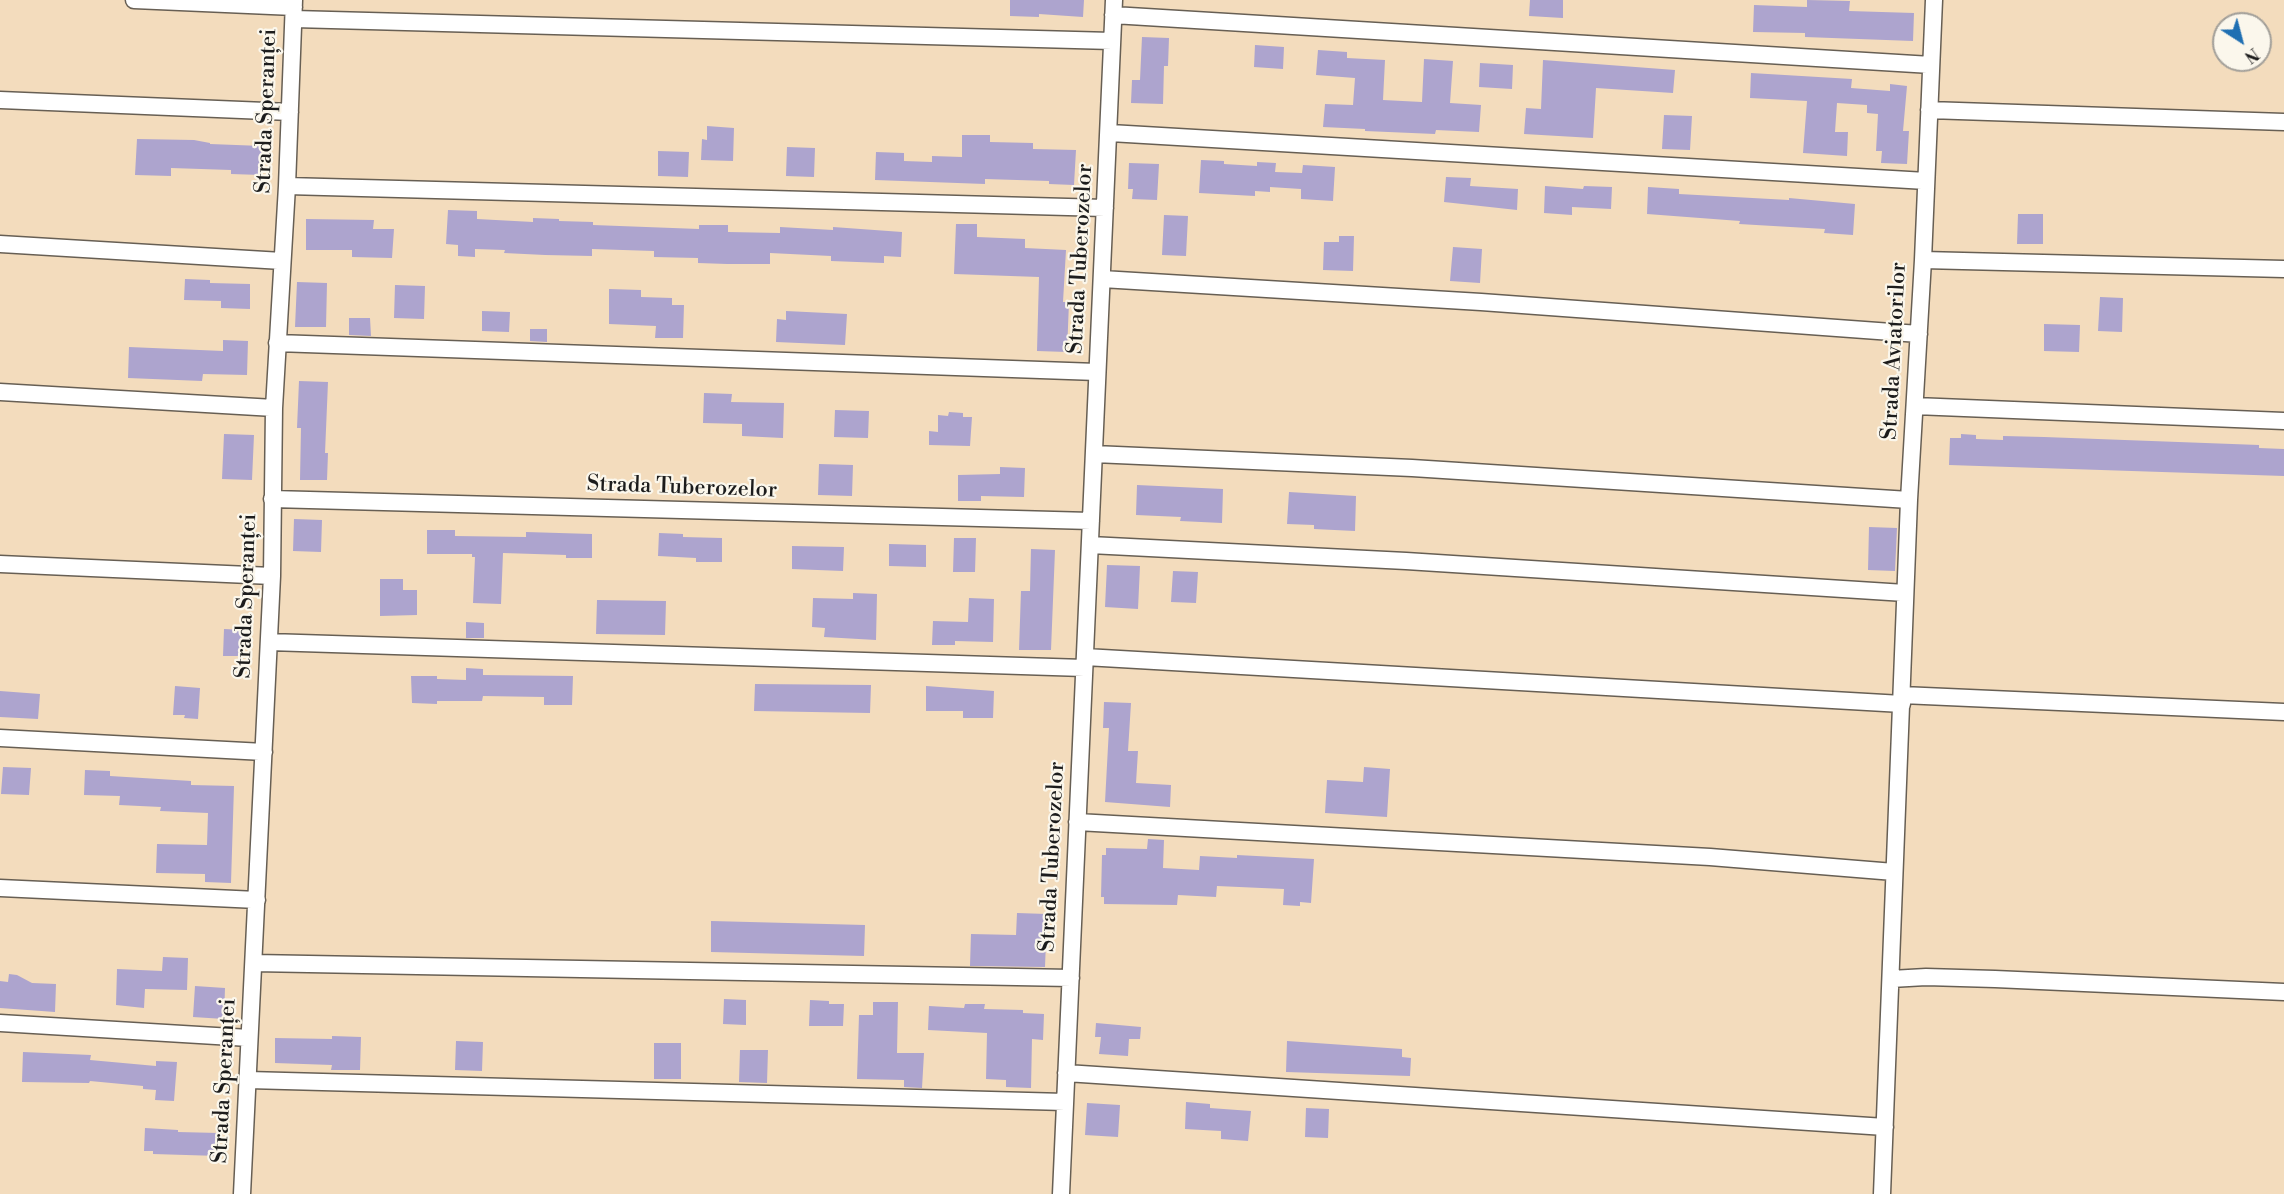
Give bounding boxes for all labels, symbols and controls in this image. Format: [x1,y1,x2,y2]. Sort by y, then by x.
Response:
north arrow [2212,12,2272,72]
street label: Strada Speranței [251,28,283,194]
text: N [2240,43,2262,67]
street label: Strada Tuberozelor [1063,163,1099,355]
street label: Strada Aviatorilor [1877,261,1913,441]
street label: Strada Tuberozelor [586,471,778,505]
street label: Strada Speranței [231,513,263,679]
street label: Strada Tuberozelor [1035,761,1071,953]
street label: Strada Speranței [207,998,243,1164]

